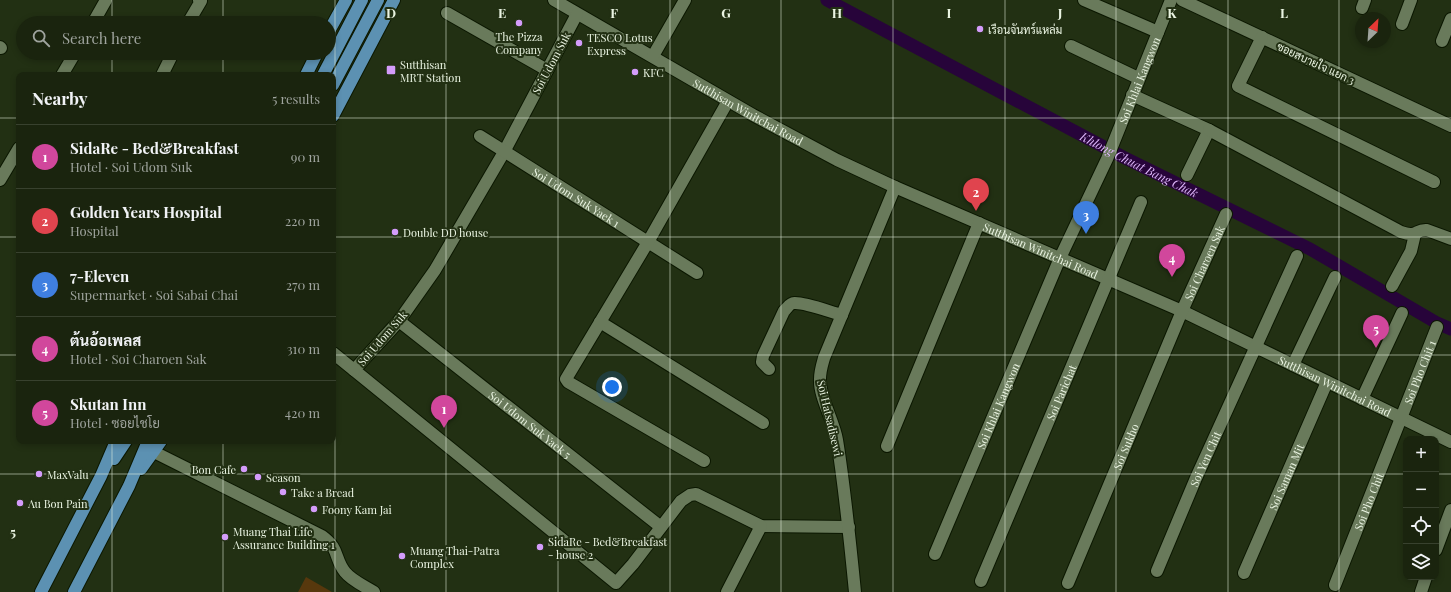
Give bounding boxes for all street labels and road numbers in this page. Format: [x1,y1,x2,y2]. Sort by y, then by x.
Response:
street label: Soi Udom Suk [528,29,574,97]
street label: Soi Khlai Kangwon [1115,34,1163,126]
street label: ซอยสบายใจ แยก 3 [1275,38,1357,88]
street label: Sutthisan Winitchai Road [691,75,806,148]
street label: Soi Udom Suk Yaek 1 [530,164,623,230]
street label: Sutthisan Winitchai Road [981,219,1101,282]
street label: Soi Charoen Sak [1180,223,1227,302]
street label: Soi Udom Suk [354,307,410,369]
street label: Soi Pho Chit 1 [1400,338,1439,406]
street label: Sutthisan Winitchai Road [1276,352,1395,420]
street label: Soi Khlai Kangwon [973,360,1023,451]
street label: Soi Parichat [1042,362,1079,422]
street label: Soi Hatsadisewi [814,378,846,458]
street label: Soi Udom Suk Yaek 5 [486,387,575,462]
street label: Soi Sukho [1109,421,1142,472]
street label: Soi Yen Chit [1186,428,1224,489]
street label: Soi Saman Mit [1265,441,1307,512]
street label: Soi Pho Chit [1350,470,1386,532]

